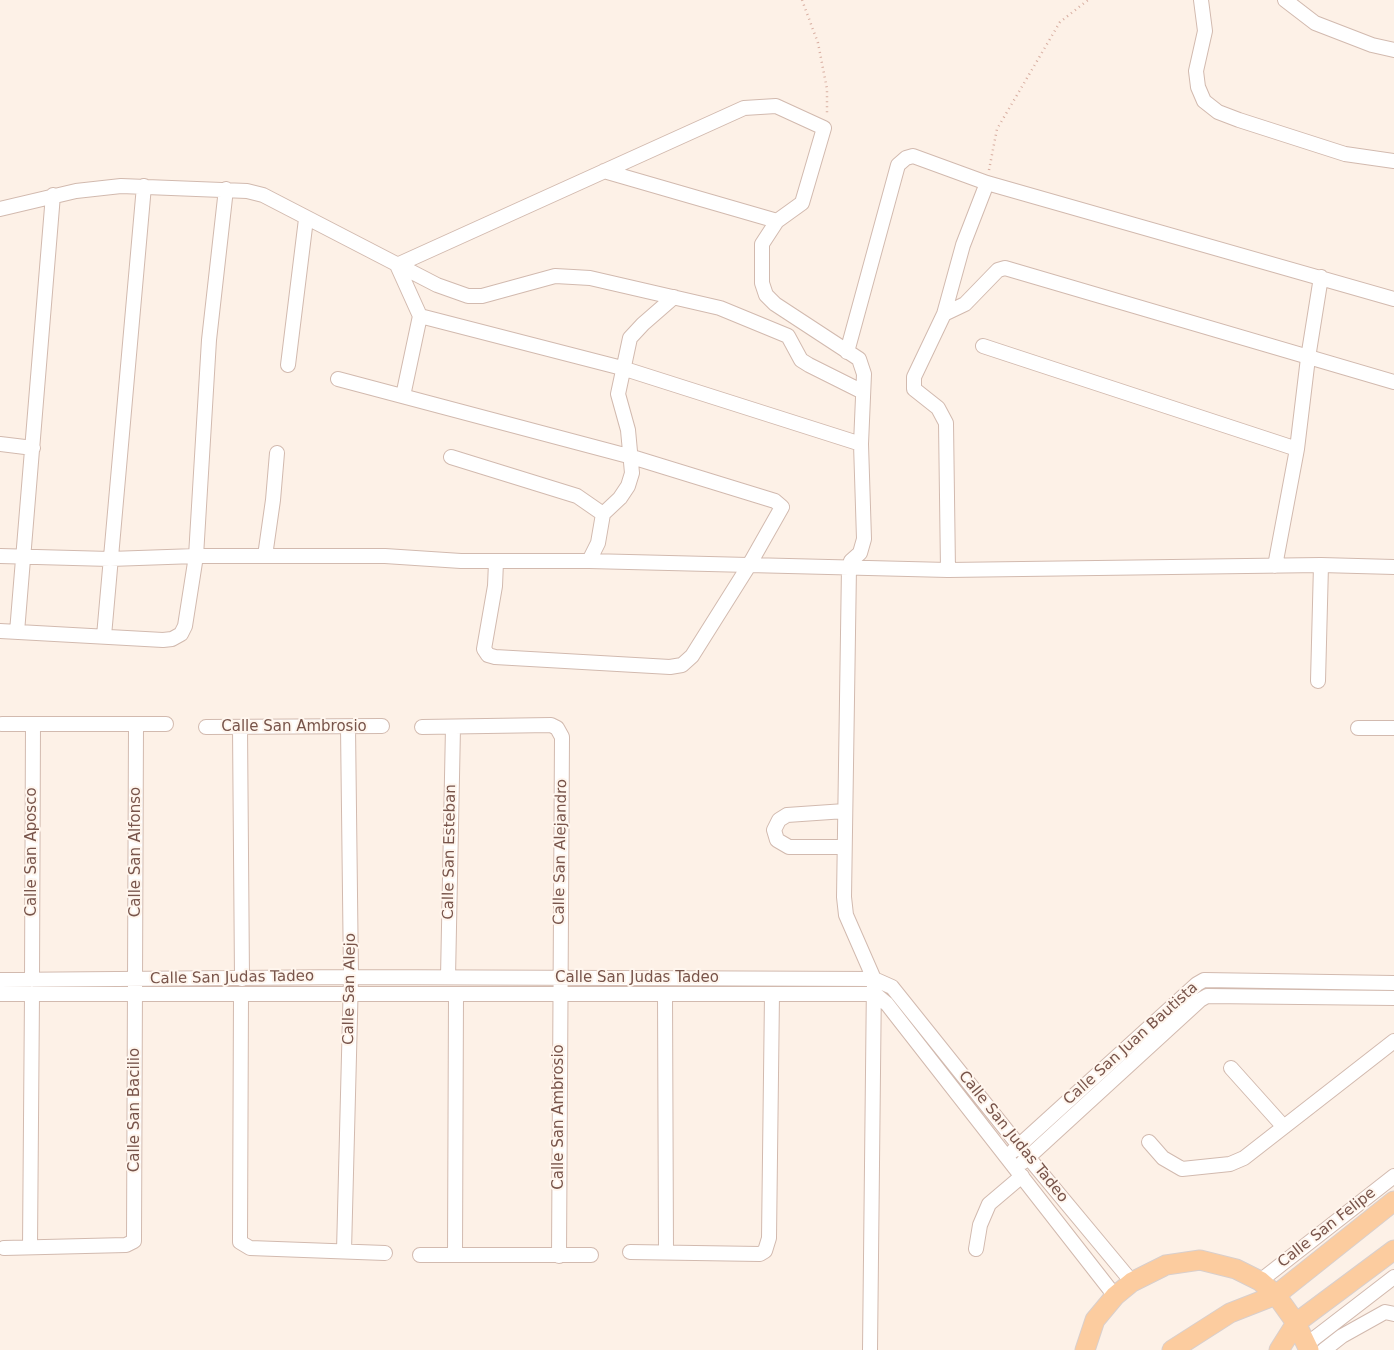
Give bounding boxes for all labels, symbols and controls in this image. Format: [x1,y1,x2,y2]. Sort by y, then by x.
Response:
street label: Calle San Ambrosio [221,718,367,736]
street label: Calle San Alejandro [551,779,571,925]
street label: Calle San Esteban [440,784,460,920]
street label: Calle San Aposco [23,787,41,917]
street label: Calle San Alfonso [127,787,145,917]
street label: Calle San Alejo [340,933,360,1045]
street label: Calle San Judas Tadeo [150,968,314,988]
street label: Calle San Judas Tadeo [555,969,719,987]
street label: Calle San Juan Bautista [1060,979,1202,1109]
street label: Calle San Ambrosio [550,1044,568,1190]
street label: Calle San Bacilio [126,1048,144,1172]
street label: Calle San Judas Tadeo [954,1068,1072,1206]
street label: Calle San Felipe [1275,1184,1379,1272]

